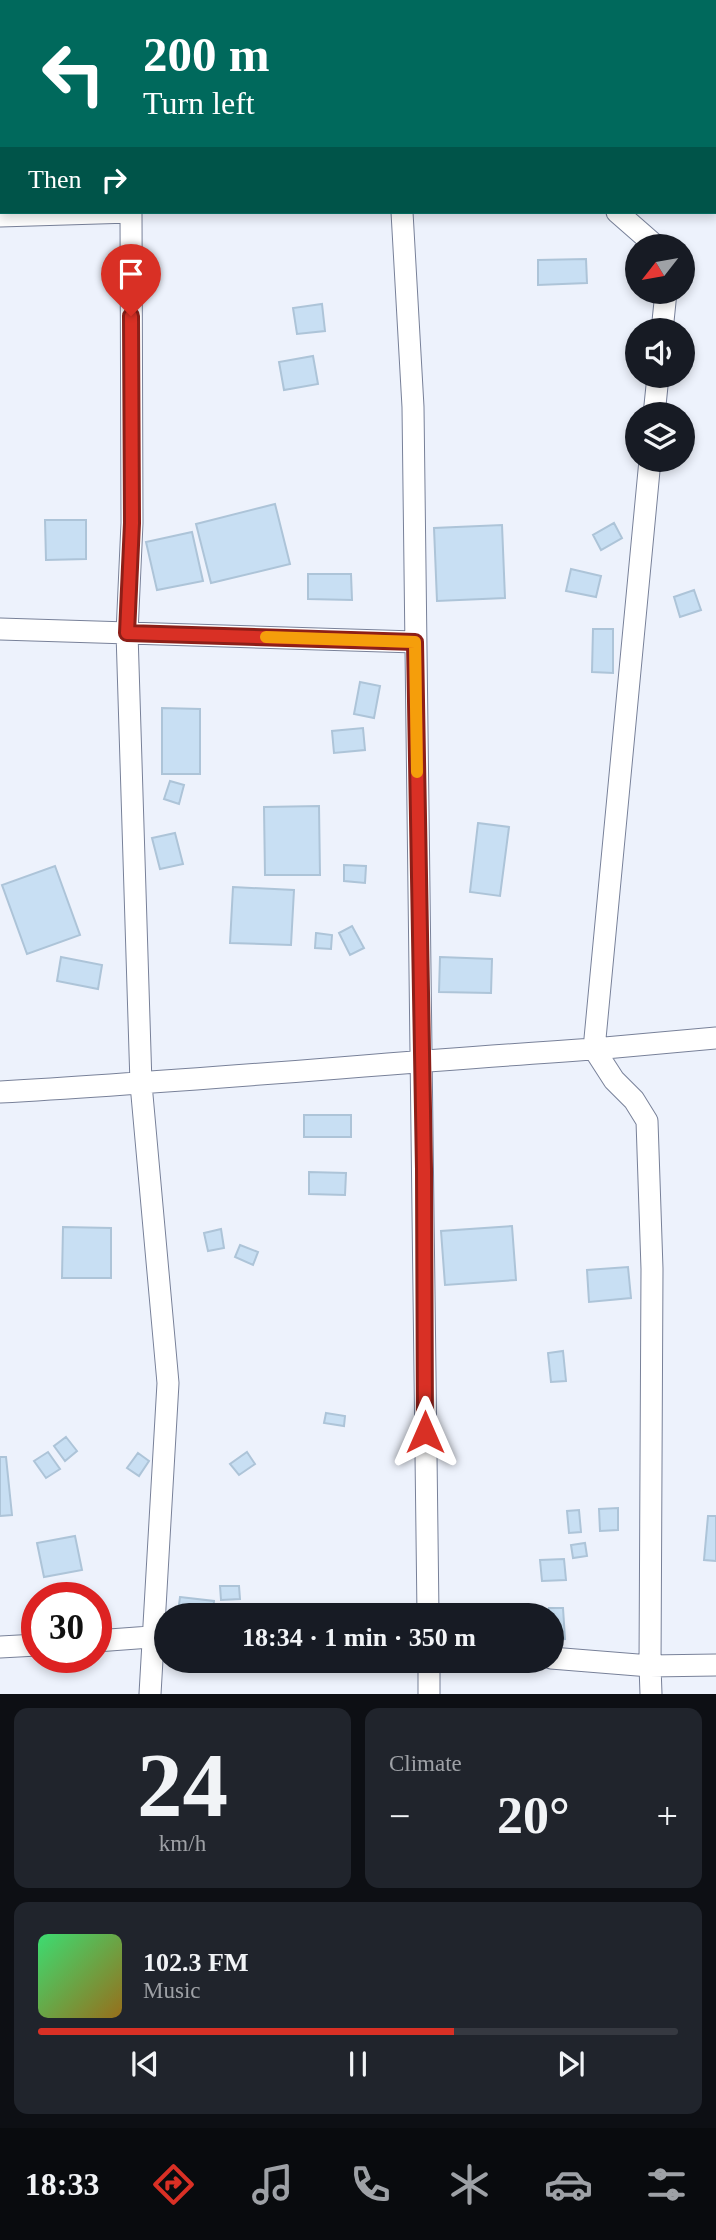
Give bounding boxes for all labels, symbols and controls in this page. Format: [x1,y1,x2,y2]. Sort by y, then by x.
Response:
text: 200 m [143,27,270,82]
icon: left [28,28,119,119]
text: Turn left [143,85,255,121]
icon: right [95,161,133,199]
text: Then [28,165,81,194]
north arrow [625,234,695,304]
map controls [625,234,695,472]
pin [101,244,161,316]
icon: arrive [112,255,150,293]
button: sound [625,318,695,388]
button: layers [625,402,695,472]
position arrow [388,1395,462,1469]
speed limit sign: 30 [21,1582,112,1673]
text: 18:34 · 1 min · 350 m [242,1623,476,1652]
text: 24 [137,1735,228,1836]
text: Climate [389,1751,462,1776]
text: 20° [497,1787,570,1844]
text: − [389,1795,410,1837]
text: + [657,1795,678,1837]
text: km/h [159,1831,206,1856]
text: 102.3 FM [143,1948,248,1977]
text: Music [143,1978,201,2003]
icon: previous [126,2045,164,2083]
icon: pause [339,2045,377,2083]
icon: next [552,2045,590,2083]
icon: directions [149,2160,198,2209]
icon: music [248,2160,297,2209]
icon: phone [346,2160,395,2209]
icon: climate [445,2160,494,2209]
icon: car [544,2160,593,2209]
icon: filters [642,2160,691,2209]
text: 18:33 [25,2166,99,2202]

